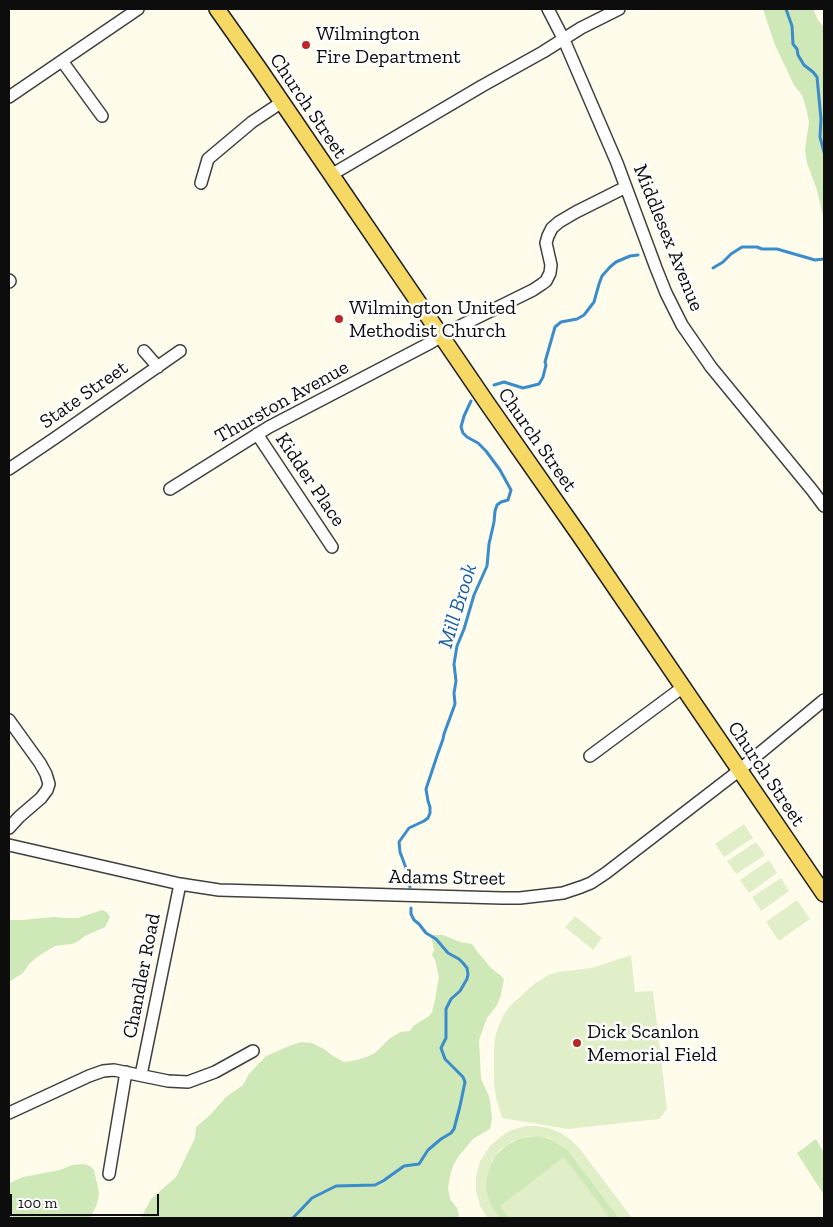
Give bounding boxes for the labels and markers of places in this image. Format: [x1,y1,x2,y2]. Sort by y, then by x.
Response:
place label: Wilmington Fire Department [316,22,461,69]
marker: Wilmington Fire Department [300,39,312,51]
place label: Wilmington United Methodist Church [349,296,516,343]
marker: Wilmington United Methodist Church [333,313,345,325]
place label: Dick Scanlon Memorial Field [587,1020,717,1067]
marker: Dick Scanlon Memorial Field [571,1037,583,1049]

